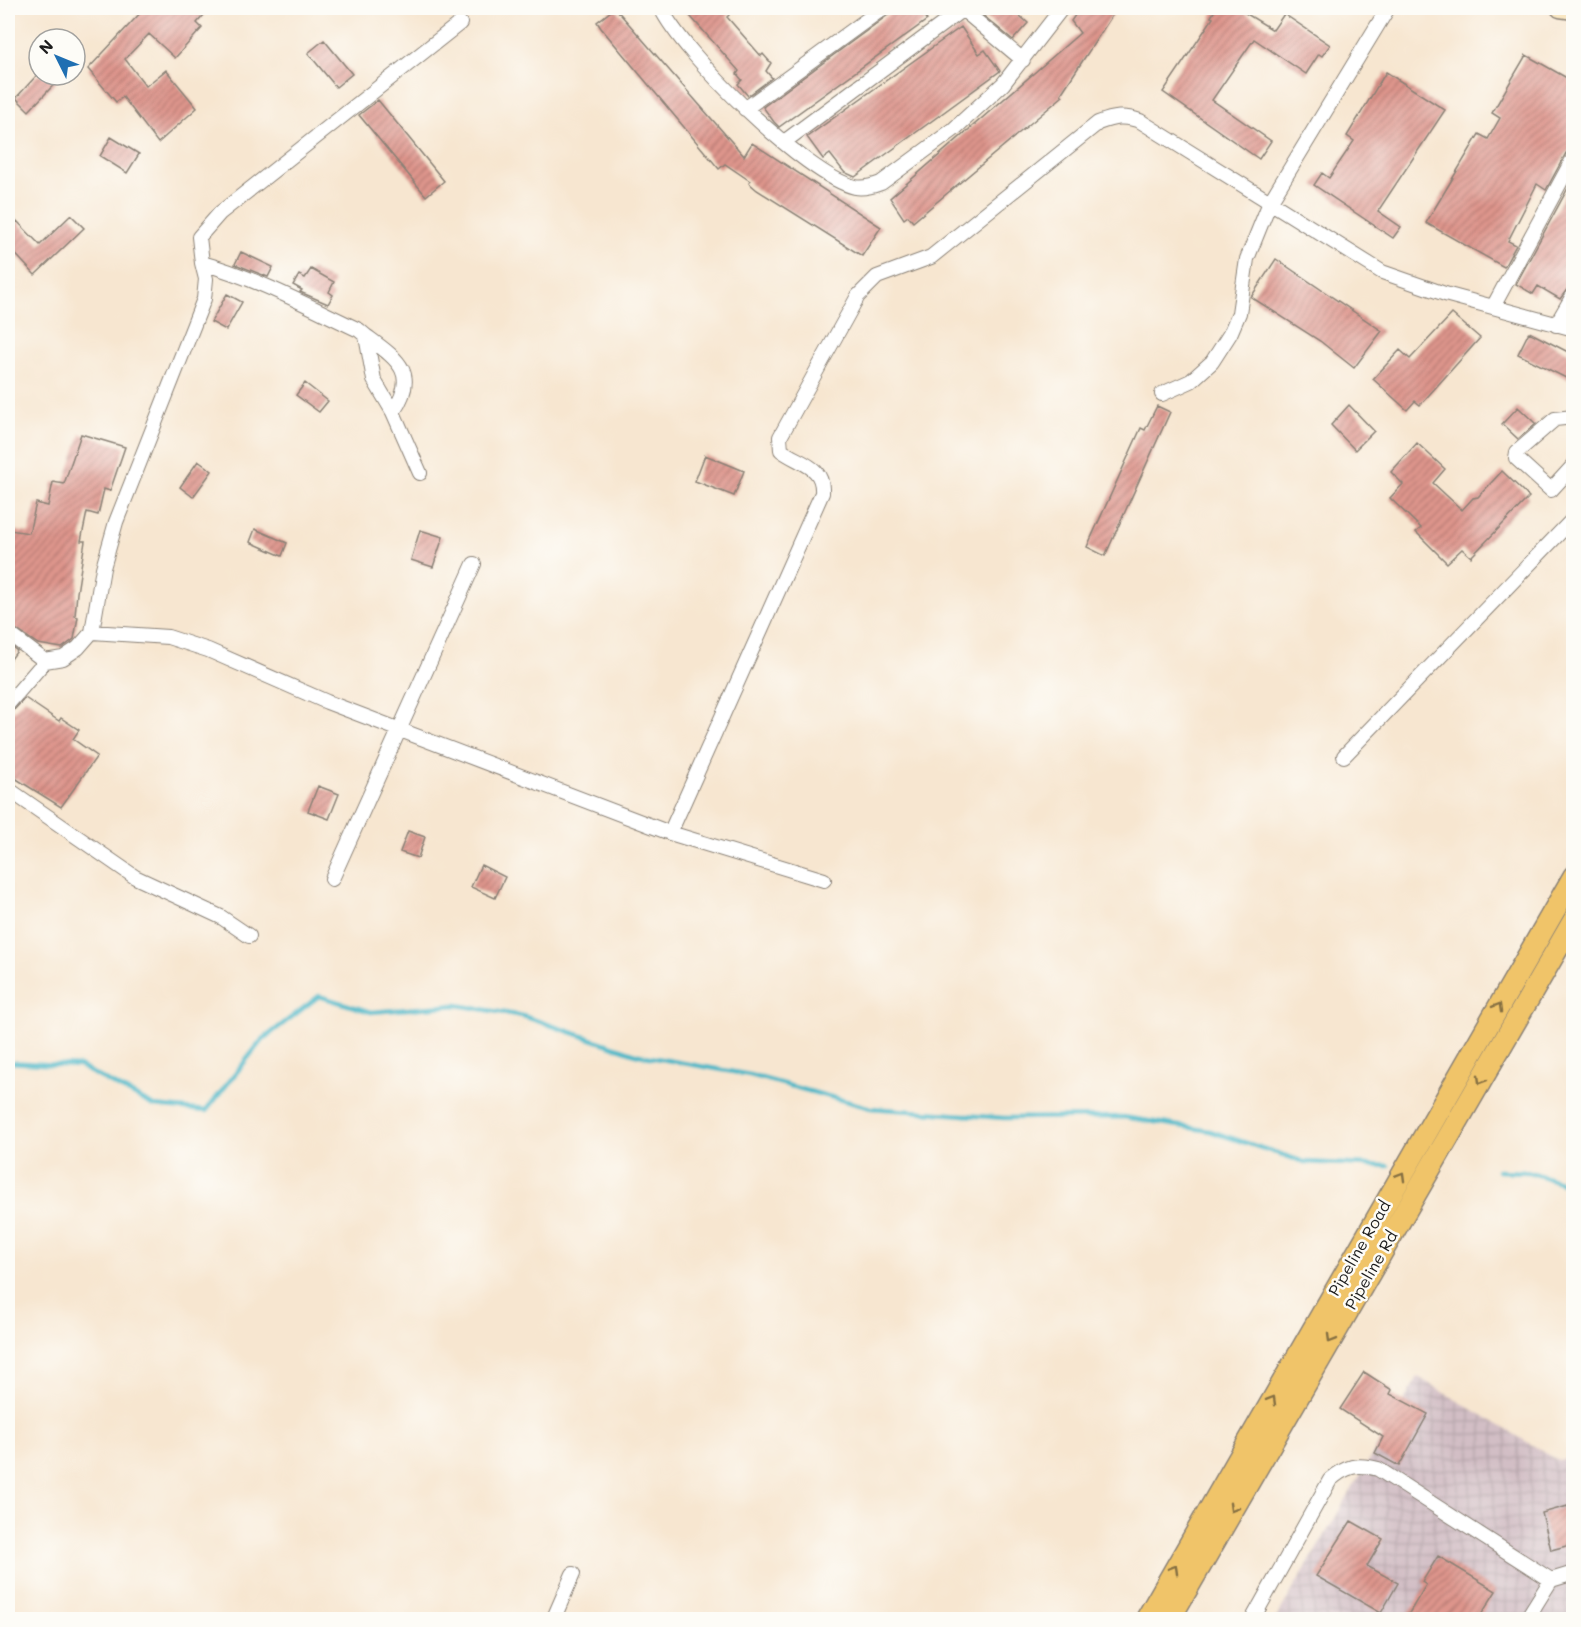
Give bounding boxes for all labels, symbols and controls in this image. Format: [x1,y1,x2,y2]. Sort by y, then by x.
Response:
north arrow [27,27,87,87]
text: N [34,35,57,58]
one-way arrow [1491,1003,1502,1013]
one-way arrow [1477,1074,1488,1084]
one-way arrow [1393,1172,1405,1182]
street label: Pipeline Road [1323,1196,1394,1299]
street label: Pipeline Rd [1340,1227,1402,1313]
one-way arrow [1327,1333,1338,1343]
one-way arrow [1264,1395,1276,1406]
one-way arrow [1229,1502,1240,1512]
one-way arrow [1167,1564,1179,1575]

